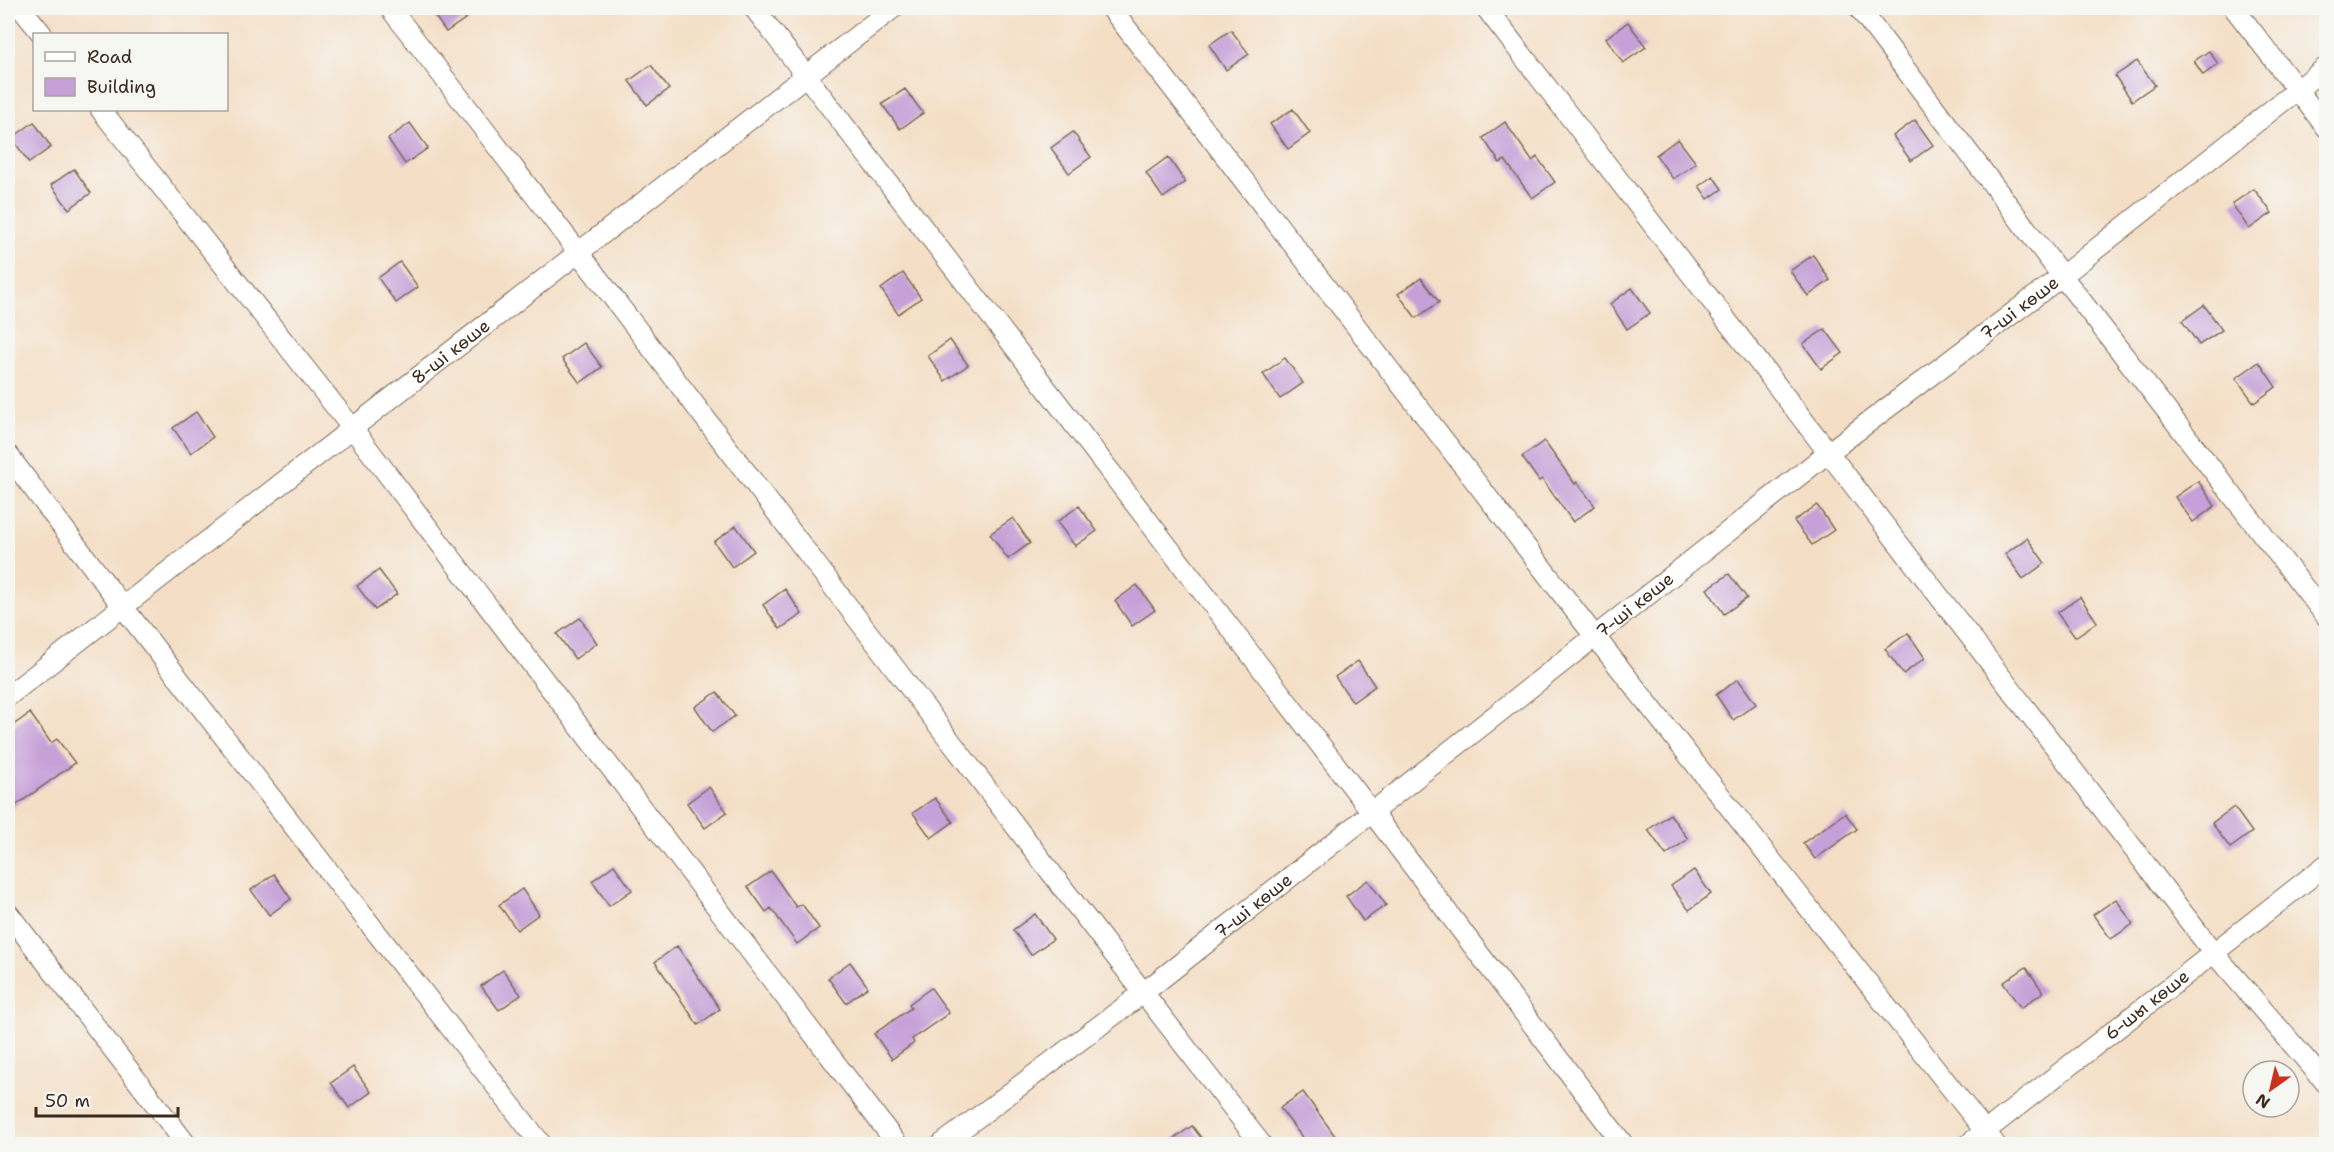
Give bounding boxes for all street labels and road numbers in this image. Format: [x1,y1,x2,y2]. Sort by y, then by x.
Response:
street label: 7-ші көше [1975,270,2064,345]
street label: 8-ші көше [407,314,495,390]
street label: 7-ші көше [1591,567,1679,643]
street label: 7-ші көше [1210,868,1297,944]
street label: 6-шы көше [2100,964,2194,1045]

